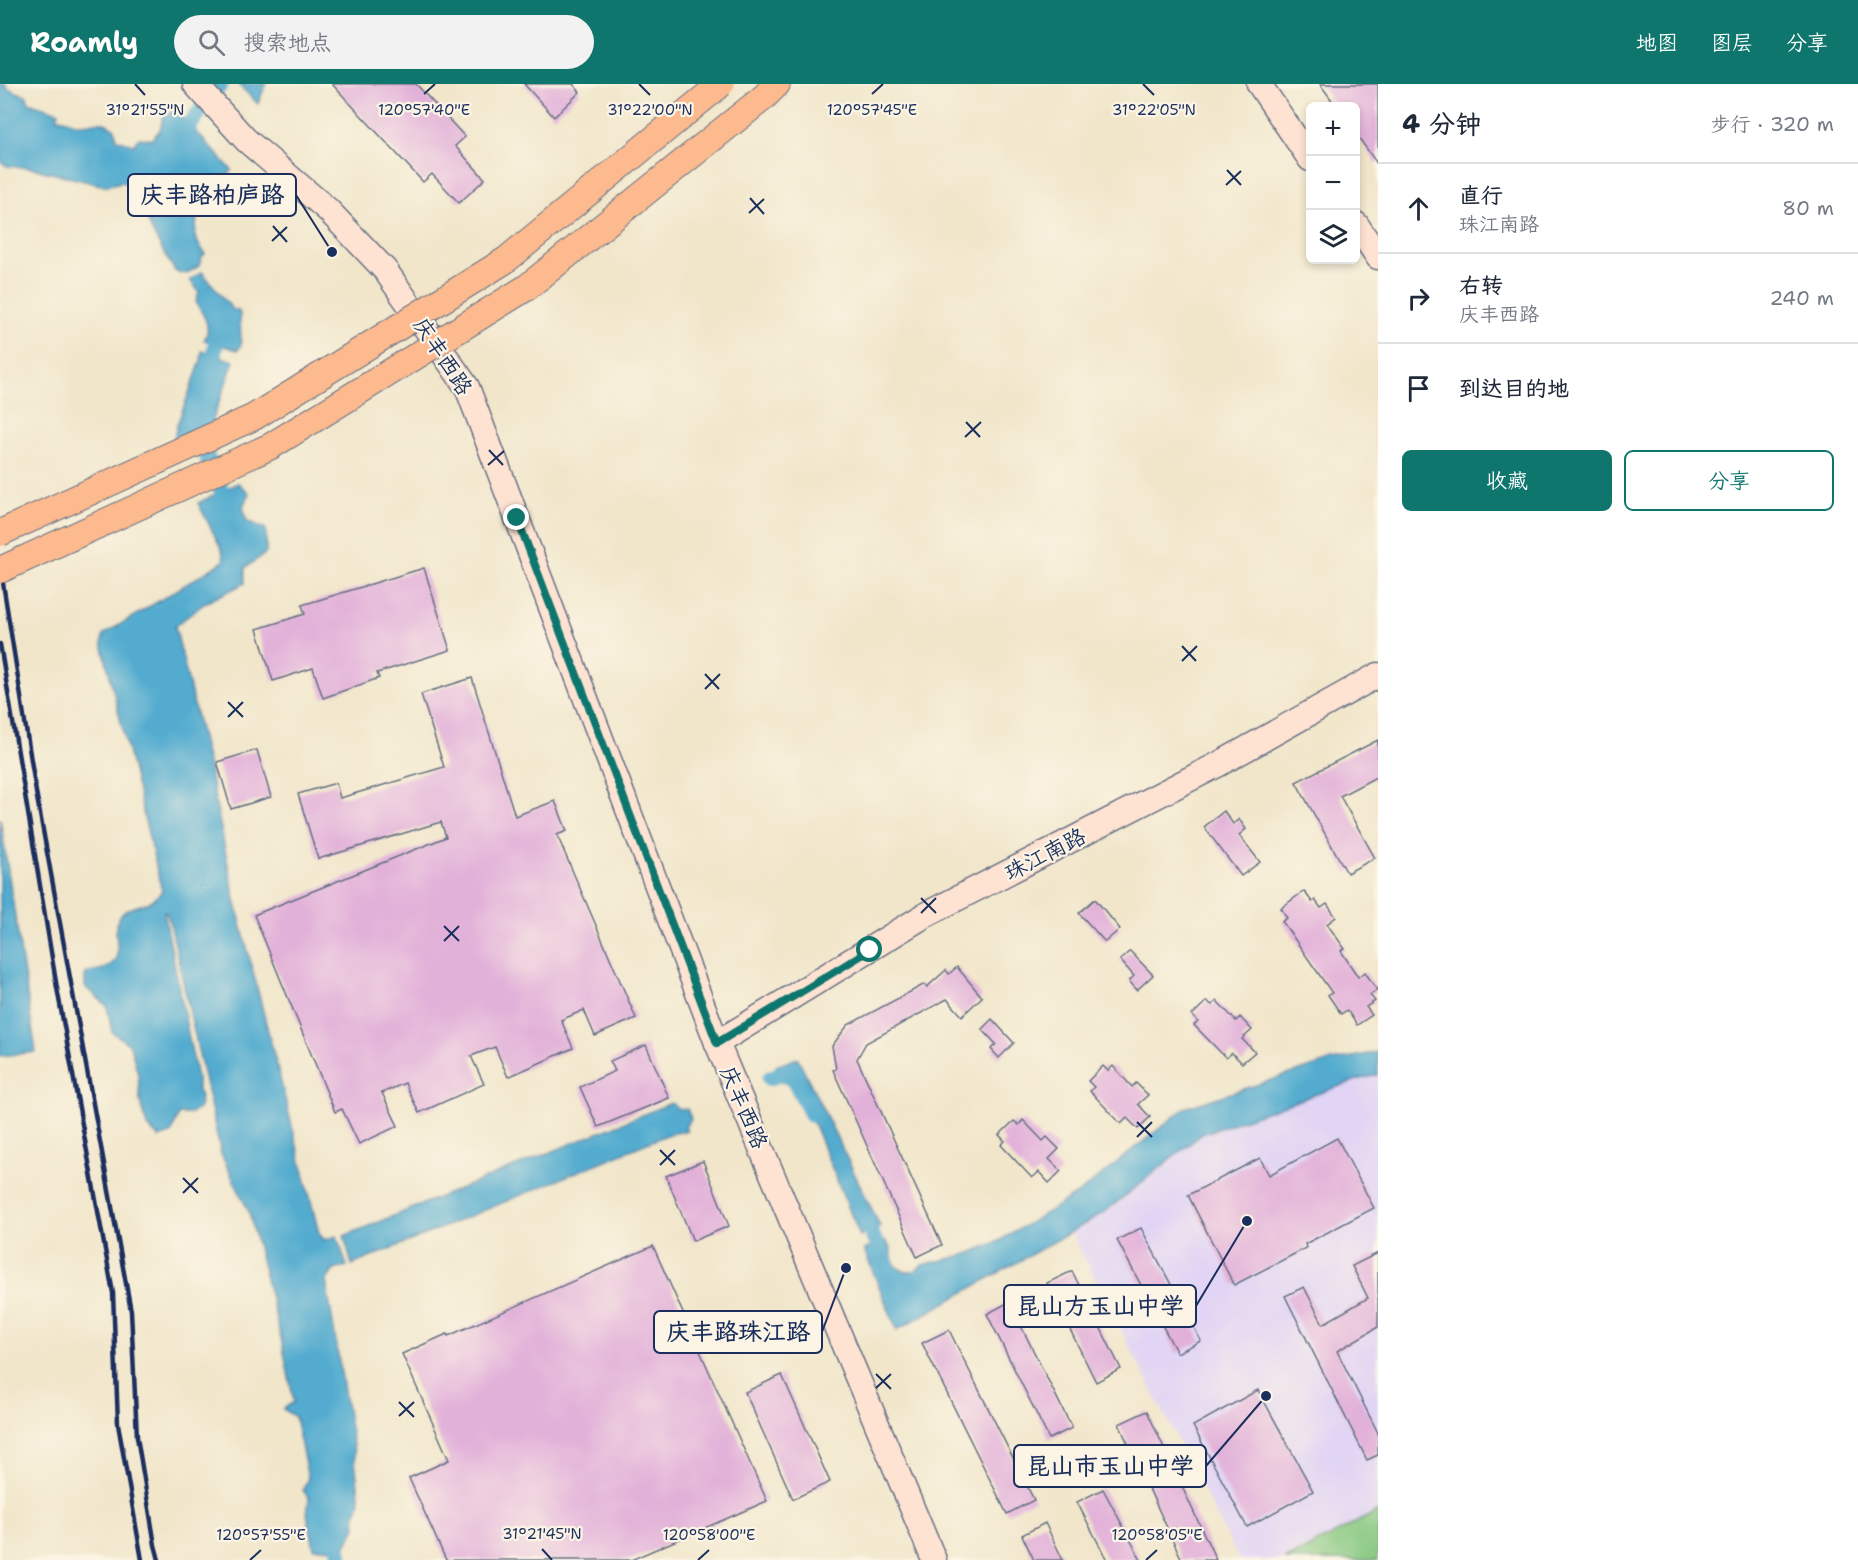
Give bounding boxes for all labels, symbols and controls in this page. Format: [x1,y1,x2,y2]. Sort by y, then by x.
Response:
search box [174,15,594,69]
text: Roamly [30,23,138,61]
icon: search [195,26,228,59]
text: 搜索地点 [243,28,331,57]
text: 地图 [1636,29,1678,57]
text: 图层 [1711,29,1753,57]
text: 分享 [1786,29,1828,57]
text: 31°21'55"N [106,100,184,120]
text: 120°57'40"E [378,100,470,120]
text: 31°22'00"N [607,100,693,120]
text: 120°57'45"E [827,100,917,120]
text: 31°22'05"N [1112,100,1196,120]
map controls [1306,102,1360,264]
button: + [1306,102,1360,156]
text: 4 分钟 [1402,106,1481,141]
text: 步行 · 320 m [1711,111,1834,137]
button: − [1306,156,1360,210]
callout: 庆丰路柏庐路 [128,174,296,216]
text: 庆丰路柏庐路 [140,179,285,211]
text: 直行 [1459,181,1503,210]
icon: ahead [1402,192,1435,225]
text: 80 m [1782,195,1834,221]
button: layers [1306,210,1360,264]
text: 珠江南路 [1459,211,1539,237]
text: 右转 [1459,271,1503,300]
icon: right [1402,282,1435,315]
text: 240 m [1769,285,1834,311]
text: 庆丰西路 [1459,301,1539,327]
street label: 庆丰西路 [407,311,479,401]
icon: arrive [1402,372,1435,405]
text: 到达目的地 [1459,374,1569,403]
button: 收藏 [1402,450,1612,511]
button: 分享 [1624,450,1834,511]
route end [503,504,529,530]
street label: 珠江南路 [999,821,1091,887]
route start [856,936,882,962]
street label: 庆丰西路 [713,1061,775,1153]
callout: 昆山方玉山中学 [1004,1285,1196,1327]
text: 昆山方玉山中学 [1016,1290,1184,1322]
callout: 庆丰路珠江路 [654,1311,822,1353]
text: 庆丰路珠江路 [666,1316,811,1348]
callout: 昆山市玉山中学 [1014,1445,1206,1487]
text: 昆山市玉山中学 [1026,1450,1194,1482]
text: 31°21'45"N [502,1524,582,1544]
text: 120°57'55"E [216,1525,306,1545]
text: 120°58'00"E [663,1525,755,1545]
text: 120°58'05"E [1111,1525,1203,1545]

